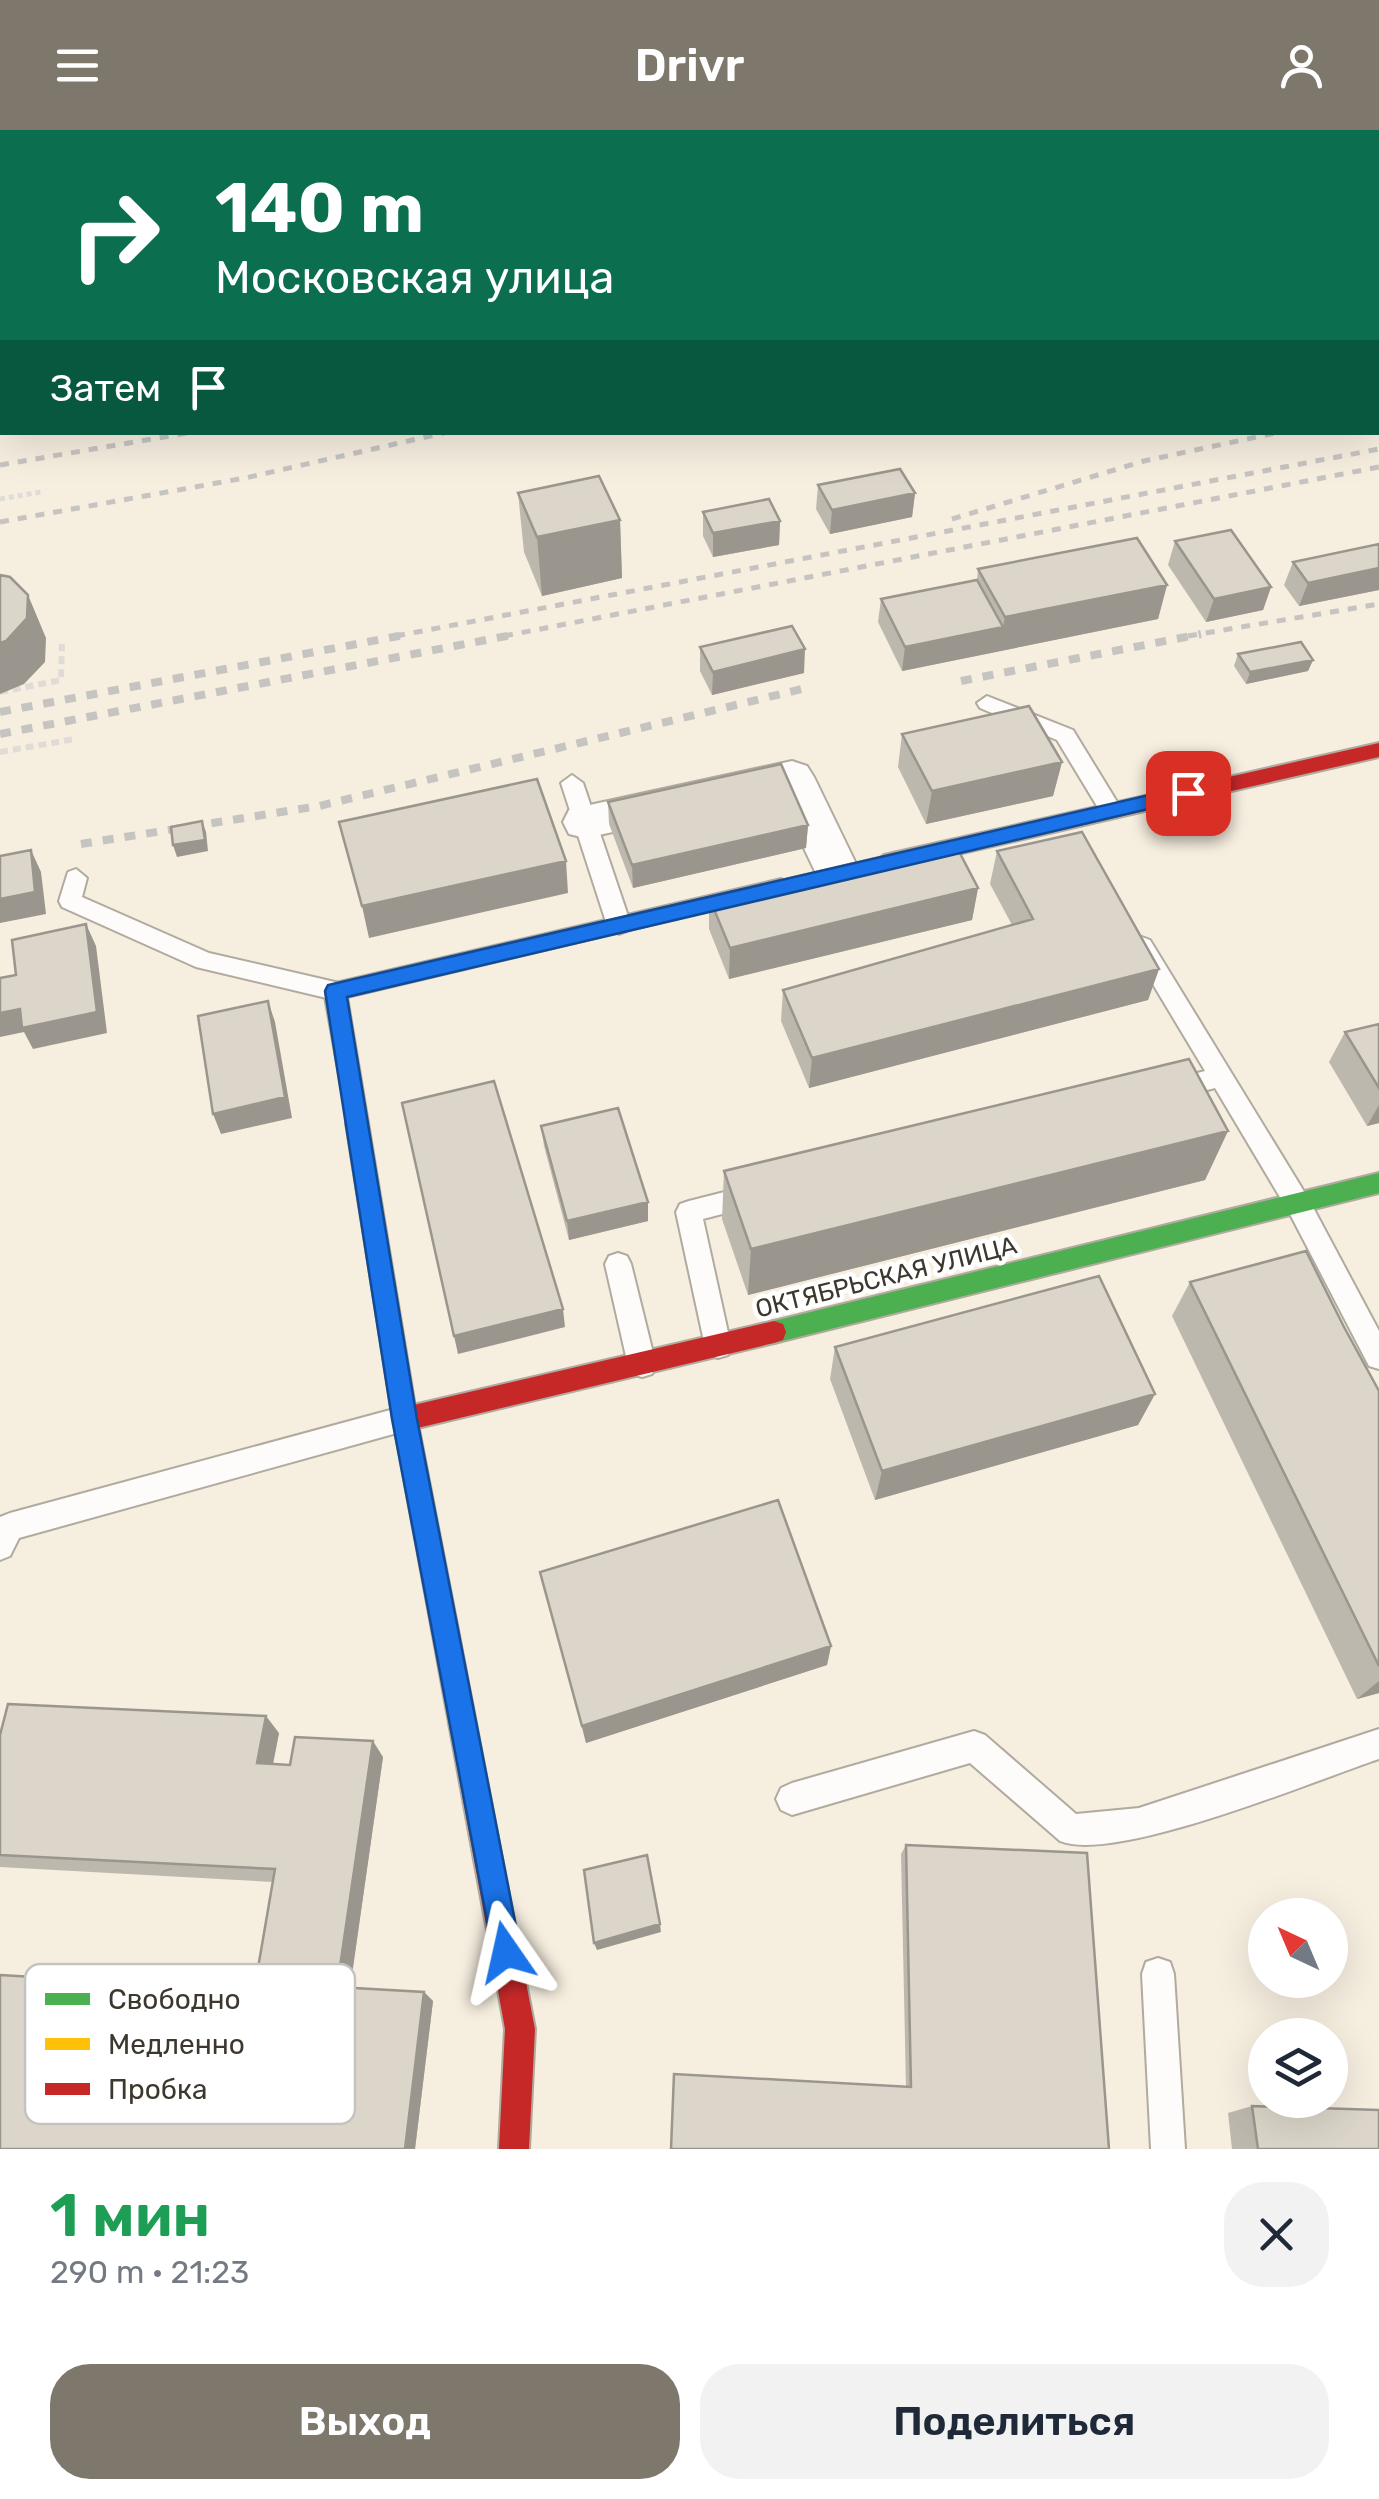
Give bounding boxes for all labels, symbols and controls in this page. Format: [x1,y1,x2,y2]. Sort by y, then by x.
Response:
icon: menu [50,38,105,93]
icon: person [1274,38,1329,93]
text: Drivr [635,39,744,92]
text: 140 m [215,167,424,250]
icon: right [50,170,180,300]
text: Московская улица [215,251,614,304]
icon: arrive [181,360,236,415]
text: Затем [50,365,161,411]
pin [1146,751,1231,836]
icon: arrive [1161,766,1216,821]
street label: ОКТЯБРЬСКАЯ УЛИЦА [752,1230,1020,1324]
north arrow [1248,1898,1348,1998]
map controls [1248,1898,1348,2118]
position arrow [454,1900,558,2004]
legend [25,1964,355,2124]
text: Свободно [108,1983,241,2016]
button: layers [1248,2018,1348,2118]
text: Медленно [108,2028,245,2061]
text: Пробка [108,2073,208,2106]
text: 1 мин [50,2180,210,2251]
button: close [1224,2182,1329,2287]
text: 290 m · 21:23 [50,2253,249,2291]
button: Выход [50,2364,680,2479]
button: Поделиться [700,2364,1329,2479]

